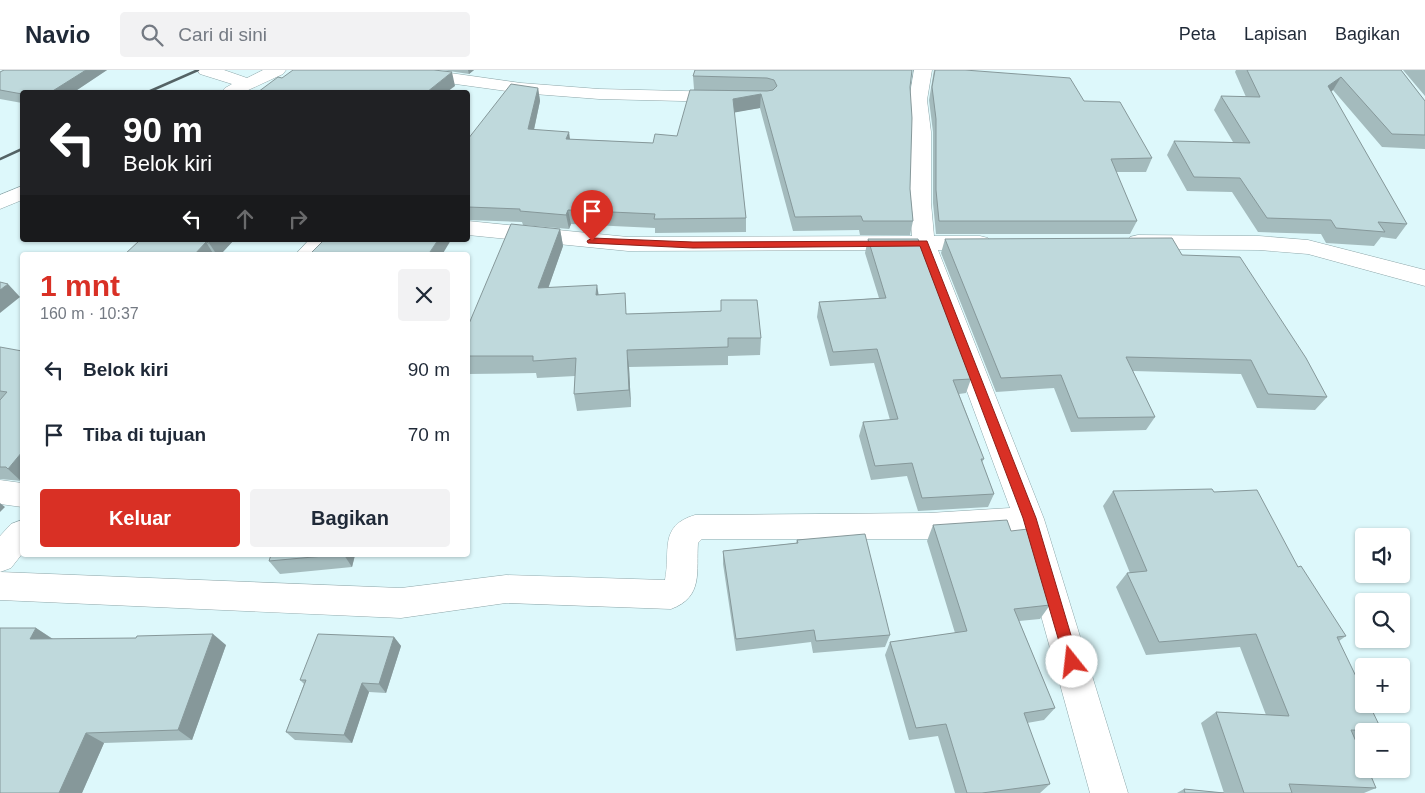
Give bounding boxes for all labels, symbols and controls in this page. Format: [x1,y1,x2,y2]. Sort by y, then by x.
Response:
search box [120,12,470,57]
text: Navio [25,21,90,48]
icon: search [138,21,166,49]
text: Cari di sini [178,24,267,45]
text: Peta [1179,24,1216,44]
text: Lapisan [1244,24,1307,44]
text: Bagikan [1335,24,1400,44]
icon: left [40,110,105,175]
text: 90 m [123,110,203,149]
text: Belok kiri [123,151,212,176]
pin [571,190,613,241]
icon: arrive [578,197,606,225]
icon: left [178,205,206,233]
icon: ahead [231,205,259,233]
icon: right [284,205,312,233]
text: 1 mnt [40,269,120,302]
button: close [398,269,450,321]
text: 160 m · 10:37 [40,305,139,322]
icon: left [40,356,68,384]
text: Belok kiri [83,359,169,380]
text: 90 m [408,359,450,380]
icon: arrive [40,421,68,449]
text: Tiba di tujuan [83,424,206,445]
text: 70 m [408,424,450,445]
button: Keluar [40,489,240,547]
button: Bagikan [250,489,450,547]
map controls [1355,528,1410,778]
button: sound [1355,528,1410,583]
button: search [1355,593,1410,648]
position arrow [1045,635,1097,687]
button: + [1355,658,1410,713]
button: − [1355,723,1410,778]

